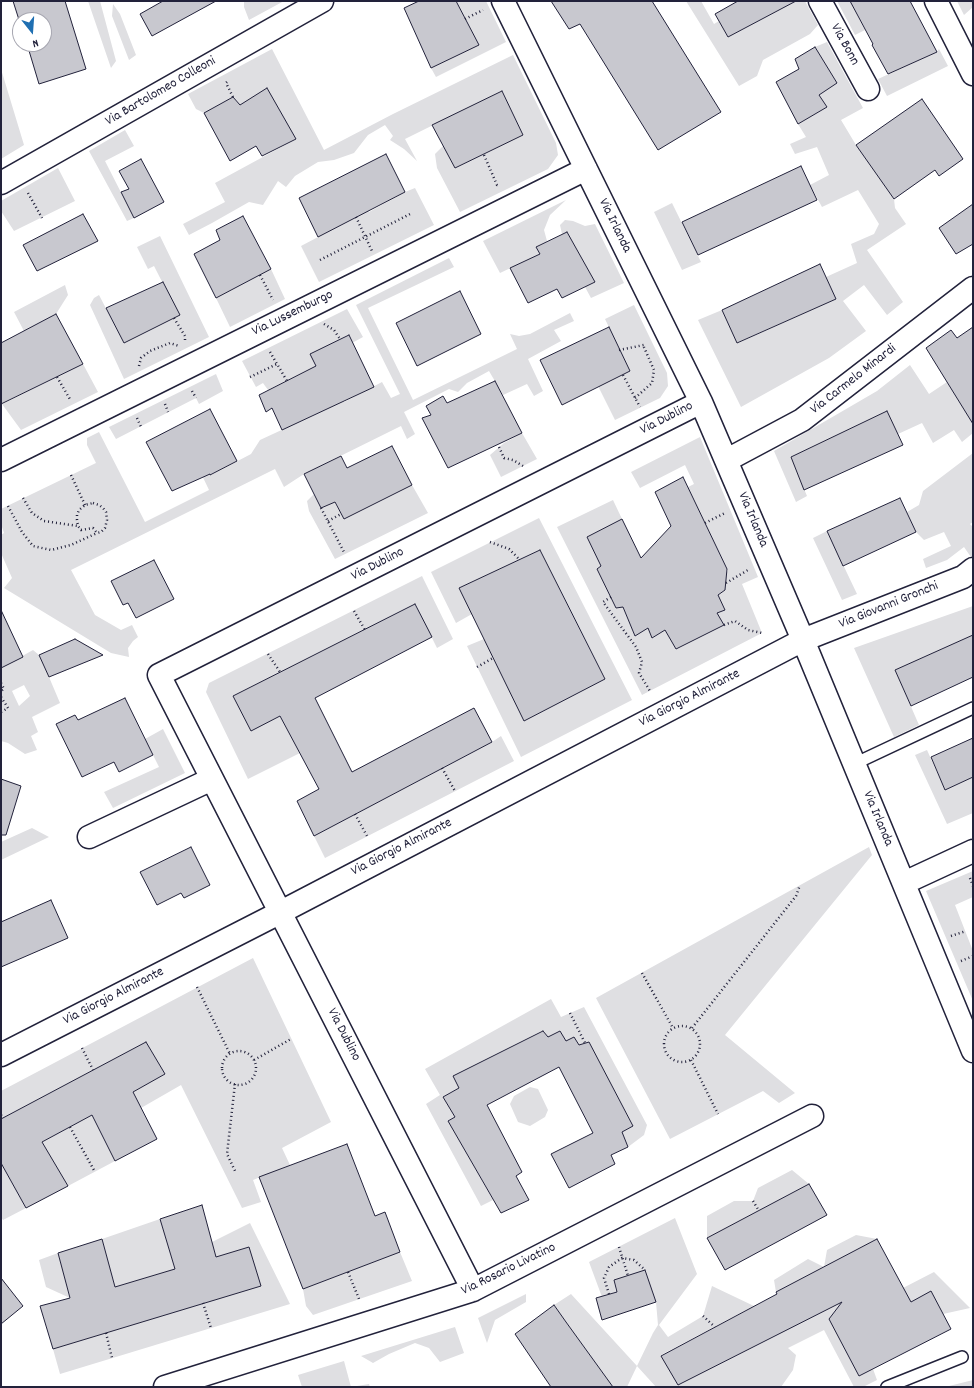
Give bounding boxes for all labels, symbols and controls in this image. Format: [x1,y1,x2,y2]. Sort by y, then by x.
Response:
north arrow [12,12,52,52]
street label: Via Bonn [826,21,862,69]
text: N [30,34,40,51]
street label: Via Bartolomeo Colleoni [103,54,219,130]
street label: Via Irlanda [594,196,634,256]
street label: Via Lussemburgo [250,287,336,341]
street label: Via Carmelo Minardi [808,341,900,419]
street label: Via Dublino [638,399,696,439]
street label: Via Irlanda [733,490,771,550]
street label: Via Dublino [349,545,407,585]
street label: Via Giovanni Gronchi [837,578,941,634]
street label: Via Giorgio Almirante [637,666,743,732]
street label: Via Irlanda [858,789,896,849]
street label: Via Giorgio Almirante [349,815,455,881]
street label: Via Giorgio Almirante [61,964,167,1030]
street label: Via Dublino [323,1006,363,1064]
street label: Via Rosario Livatino [459,1240,559,1300]

